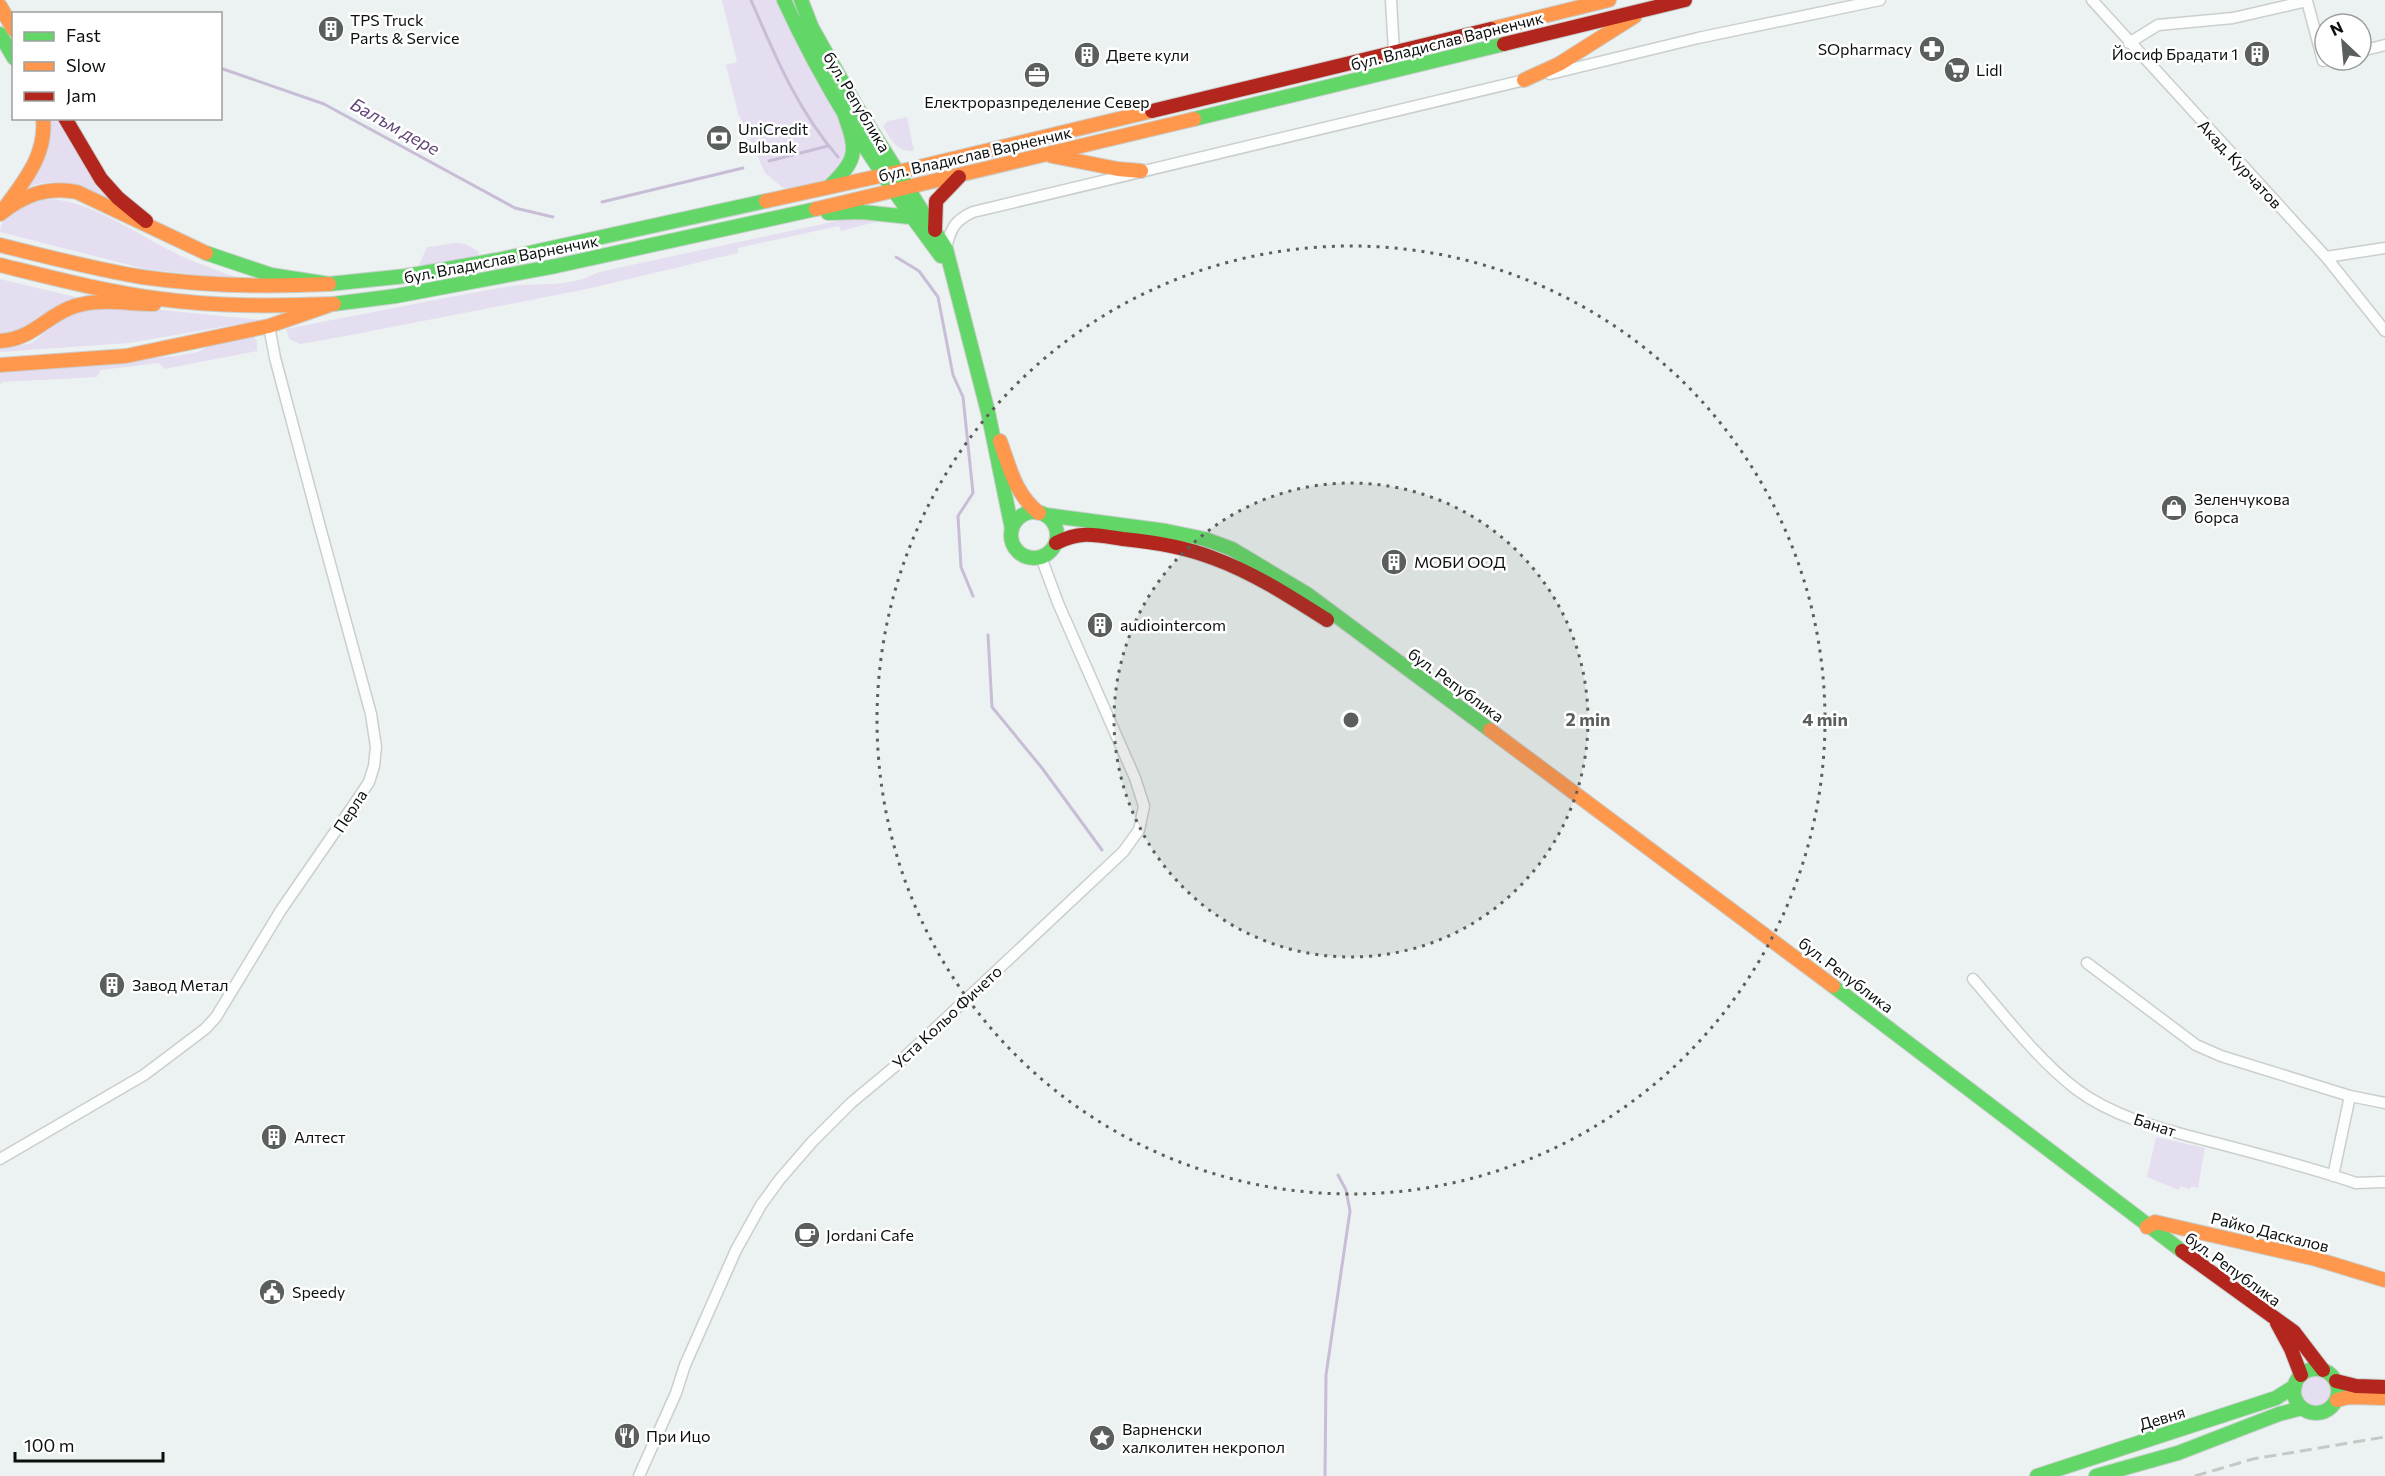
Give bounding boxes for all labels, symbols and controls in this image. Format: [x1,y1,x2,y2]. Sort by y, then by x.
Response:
street label: бул. Владислав Варненчик [1349,7,1545,74]
place label: TPS Truck Parts & Service [350,10,459,47]
legend [12,12,222,120]
north arrow [2313,12,2373,72]
building icon: TPS Truck Parts & Service [316,14,346,44]
text: N [2327,17,2346,39]
text: Fast [66,24,101,46]
pharmacy icon: SOpharmacy [1917,34,1947,64]
place label: SOpharmacy [1818,39,1912,58]
building icon: Йосиф Брадати 1 [2242,39,2272,69]
building icon: Двете кули [1072,40,1102,70]
place label: Йосиф Брадати 1 [2112,44,2238,63]
place label: Двете кули [1106,45,1189,64]
street label: бул. Република [820,48,895,155]
text: Slow [66,54,106,76]
supermarket icon: Lidl [1942,55,1972,85]
office icon: Електроразпределение Север [1022,60,1052,90]
place label: Lidl [1976,60,2003,79]
text: Jam [66,84,96,106]
place label: Електроразпределение Север [924,92,1150,111]
water label: Балъм дере [347,93,444,160]
street label: Акад. Курчатов [2194,115,2286,212]
place label: UniCredit Bulbank [738,119,809,156]
street label: бул. Владислав Варненчик [877,122,1074,185]
bank icon: UniCredit Bulbank [704,123,734,153]
street label: бул. Владислав Варненчик [402,230,600,287]
place label: Зеленчукова борса [2194,489,2290,526]
shop icon: Зеленчукова борса [2159,493,2189,523]
building icon: МОБИ ООД [1379,547,1409,577]
place label: МОБИ ООД [1414,552,1506,571]
building icon: audiointercom [1085,610,1115,640]
place label: audiointercom [1120,615,1226,634]
street label: бул. Република [1405,643,1508,726]
text: 2 min [1566,708,1610,730]
text: 4 min [1802,708,1848,730]
centre of rings [1341,710,1361,730]
street label: Перла [329,786,370,836]
street label: бул. Република [1795,933,1897,1016]
street label: Уста Кольо Фичето [888,961,1005,1072]
building icon: Завод Метал [97,970,127,1000]
place label: Завод Метал [132,975,229,994]
street label: Банат [2132,1109,2179,1140]
building icon: Алтест [259,1122,289,1152]
place label: Алтест [294,1127,346,1146]
street label: Райко Даскалов [2209,1208,2331,1255]
cafe icon: Jordani Cafe [792,1220,822,1250]
place label: Jordani Cafe [826,1225,914,1244]
street label: бул. Република [2182,1227,2285,1310]
public building icon: Speedy [257,1277,287,1307]
place label: Speedy [292,1282,345,1301]
street label: Девня [2137,1402,2187,1433]
place label: Варненски халколитен некропол [1122,1419,1285,1456]
restaurant icon: При Ицо [612,1421,642,1451]
place icon: Варненски халколитен некропол [1087,1423,1117,1453]
scale bar [15,1425,164,1463]
place label: При Ицо [646,1426,710,1445]
text: 100 m [24,1434,74,1456]

